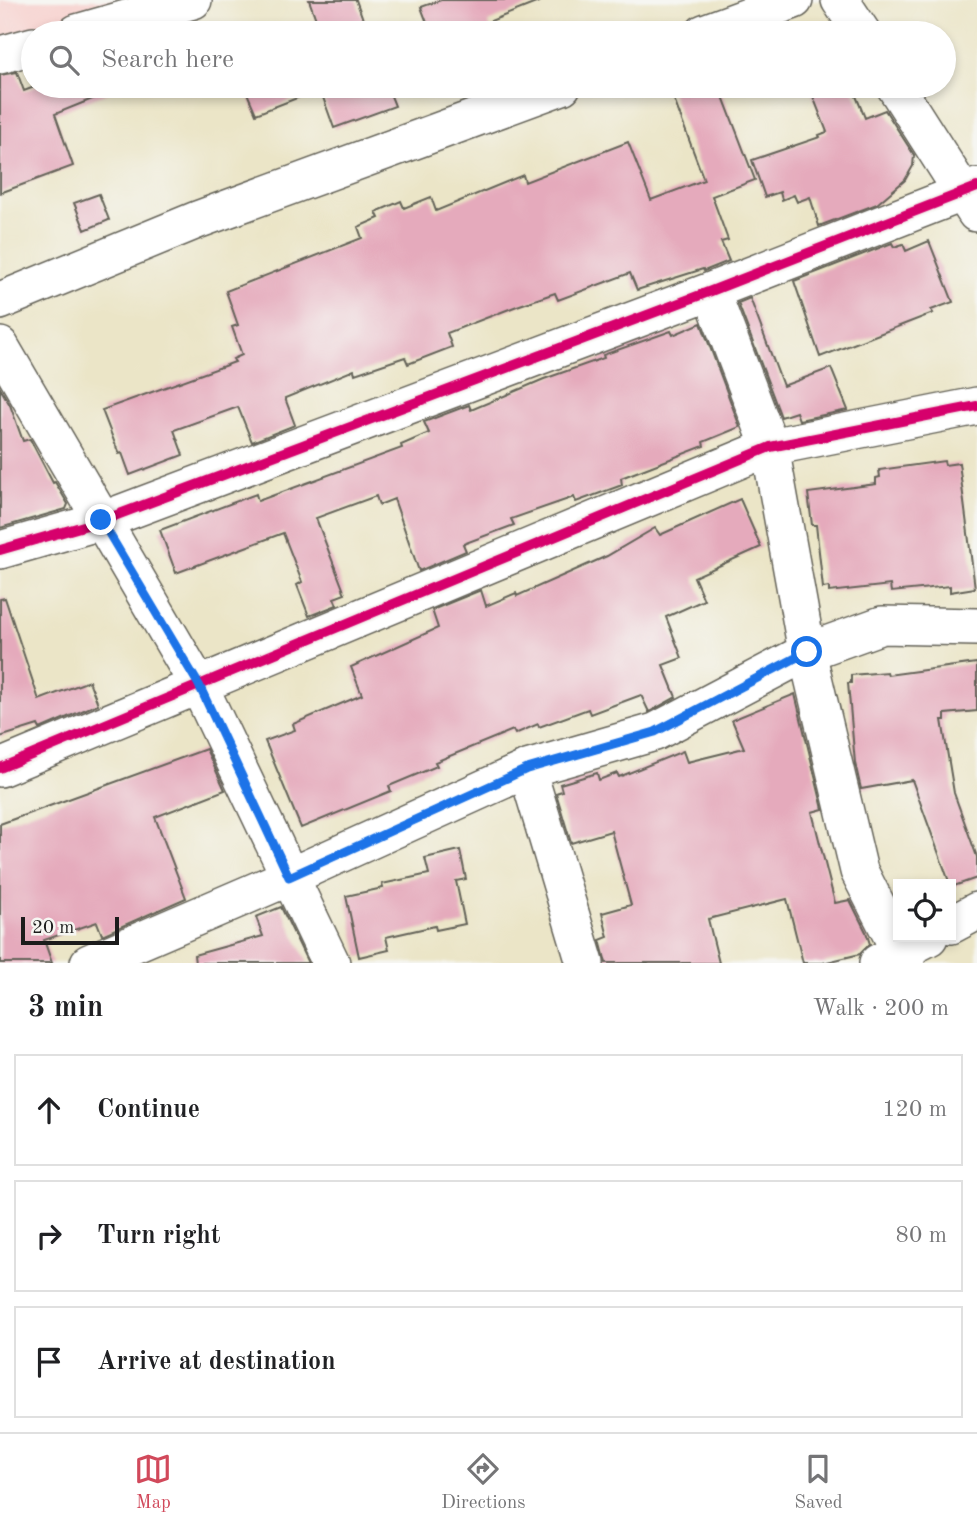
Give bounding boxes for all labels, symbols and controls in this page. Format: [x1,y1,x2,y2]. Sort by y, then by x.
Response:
search box [21,21,956,98]
icon: search [45,41,83,79]
text: Search here [101,47,234,73]
route end [85,504,116,535]
route start [791,636,822,667]
map controls [893,879,956,942]
button: locate [893,879,956,942]
scale bar [21,914,119,946]
text: 20 m [32,919,74,938]
text: 3 min [28,993,103,1023]
text: Walk · 200 m [813,997,949,1020]
icon: ahead [30,1091,68,1129]
text: Continue [97,1097,200,1123]
text: 120 m [882,1098,947,1121]
icon: right [30,1217,68,1255]
text: Turn right [97,1223,220,1249]
text: 80 m [896,1224,947,1247]
icon: arrive [30,1343,68,1381]
text: Arrive at destination [97,1349,336,1375]
tab: Map [134,1450,172,1515]
tab: Directions [441,1450,526,1515]
tab: Saved [794,1450,843,1515]

